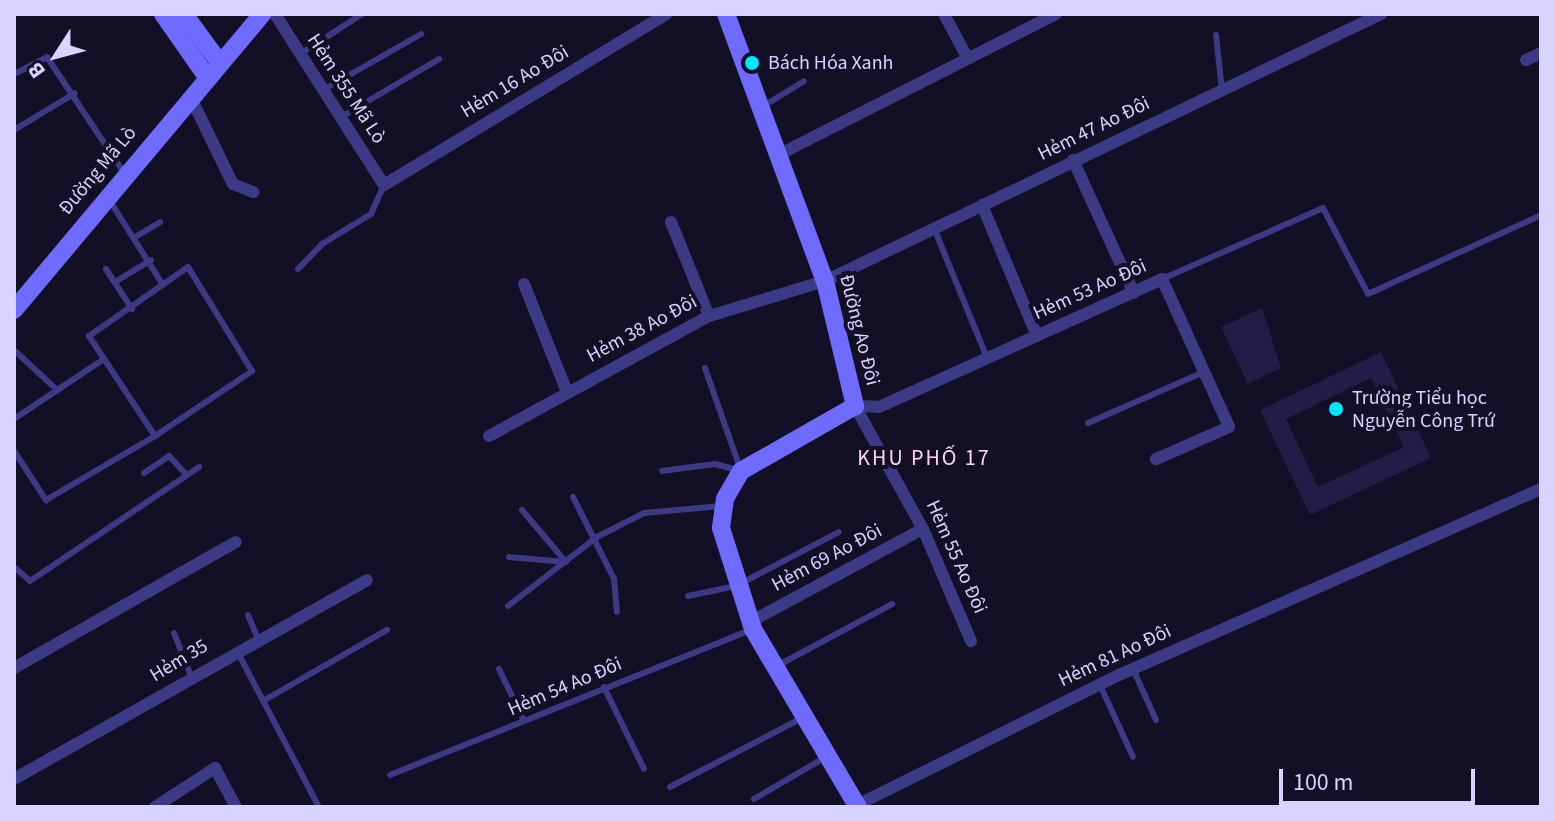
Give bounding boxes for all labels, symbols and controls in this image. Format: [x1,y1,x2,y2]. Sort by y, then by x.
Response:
north arrow [16,16,96,96]
street label: Hẻm 355 Mã Lò [302,30,390,148]
street label: Hẻm 16 Ao Đôi [457,40,573,124]
place label: Bách Hóa Xanh [768,51,893,75]
marker: Bách Hóa Xanh [743,54,761,72]
text: B [20,55,53,85]
street label: Hẻm 47 Ao Đôi [1034,92,1154,166]
street label: Đường Mã Lò [54,122,142,220]
street label: Hẻm 53 Ao Đôi [1030,254,1150,326]
street label: Đường Ao Đôi [834,272,884,388]
street label: Hẻm 38 Ao Đôi [583,290,701,368]
place label: Trường Tiểu học Nguyễn Công Trứ [1352,386,1495,433]
marker: Trường Tiểu học Nguyễn Công Trứ [1327,400,1345,418]
district label: KHU PHỐ 17 [857,446,991,472]
street label: Hẻm 55 Ao Đôi [920,497,992,617]
street label: Hẻm 69 Ao Đôi [768,519,886,597]
street label: Hẻm 81 Ao Đôi [1055,619,1175,693]
street label: Hẻm 35 [146,634,212,688]
street label: Hẻm 54 Ao Đôi [504,652,626,722]
scale bar [1283,753,1479,803]
text: 100 m [1293,765,1353,800]

